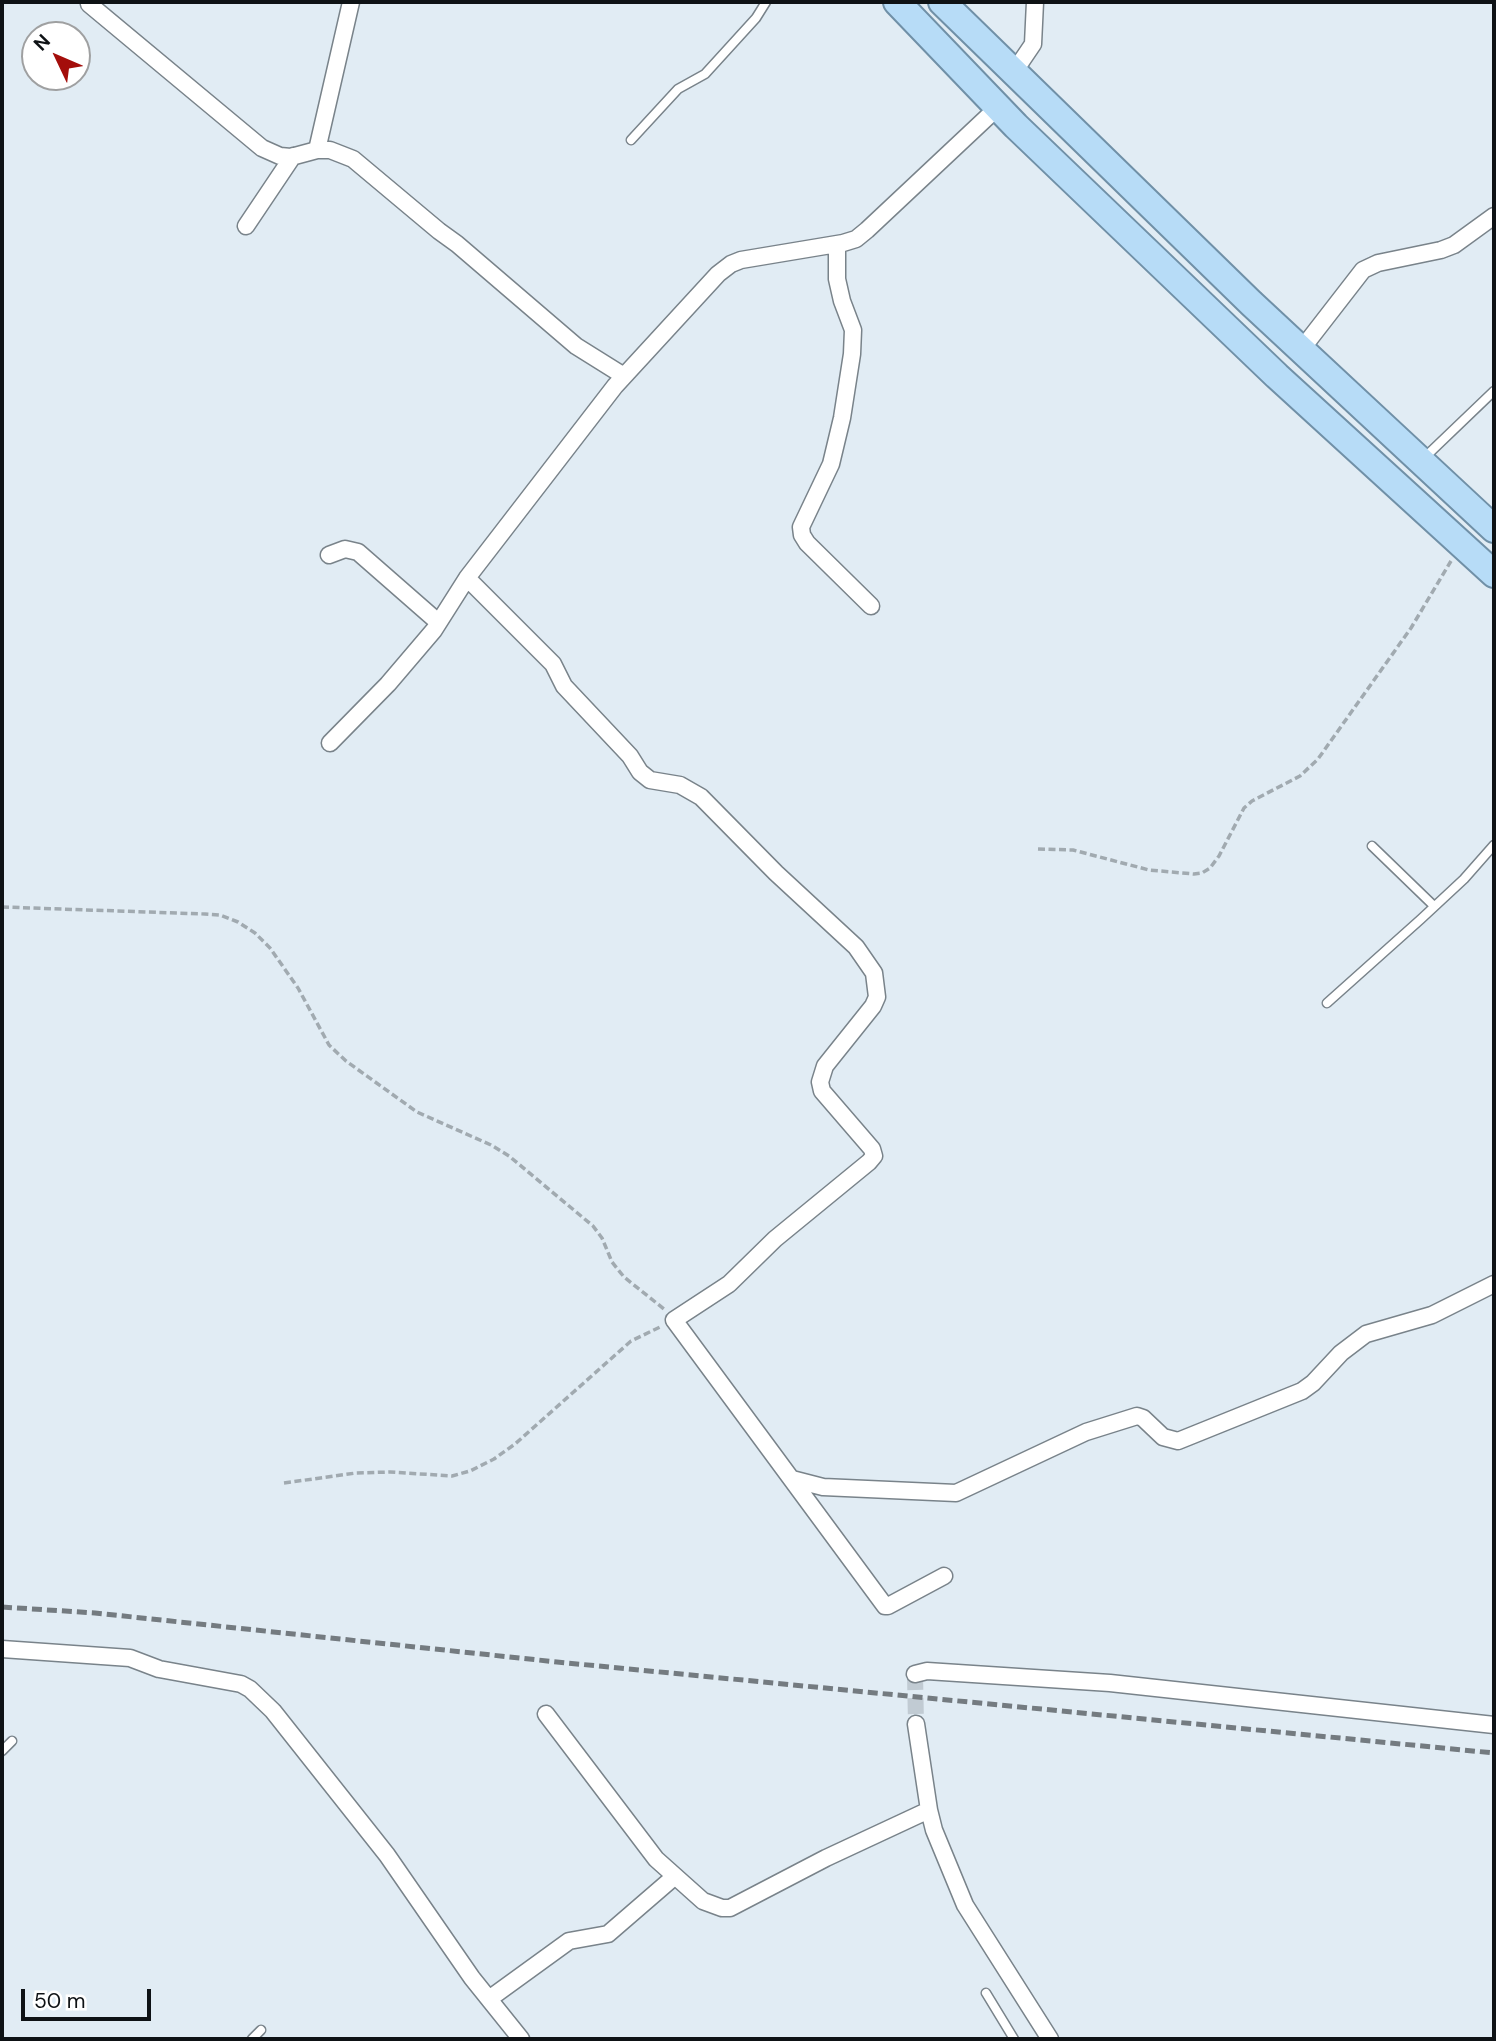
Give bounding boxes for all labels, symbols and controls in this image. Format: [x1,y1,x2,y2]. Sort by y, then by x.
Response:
north arrow [21,21,91,91]
text: N [28,29,56,56]
scale bar [24,1974,154,2018]
text: 50 m [34,1987,85,2015]

